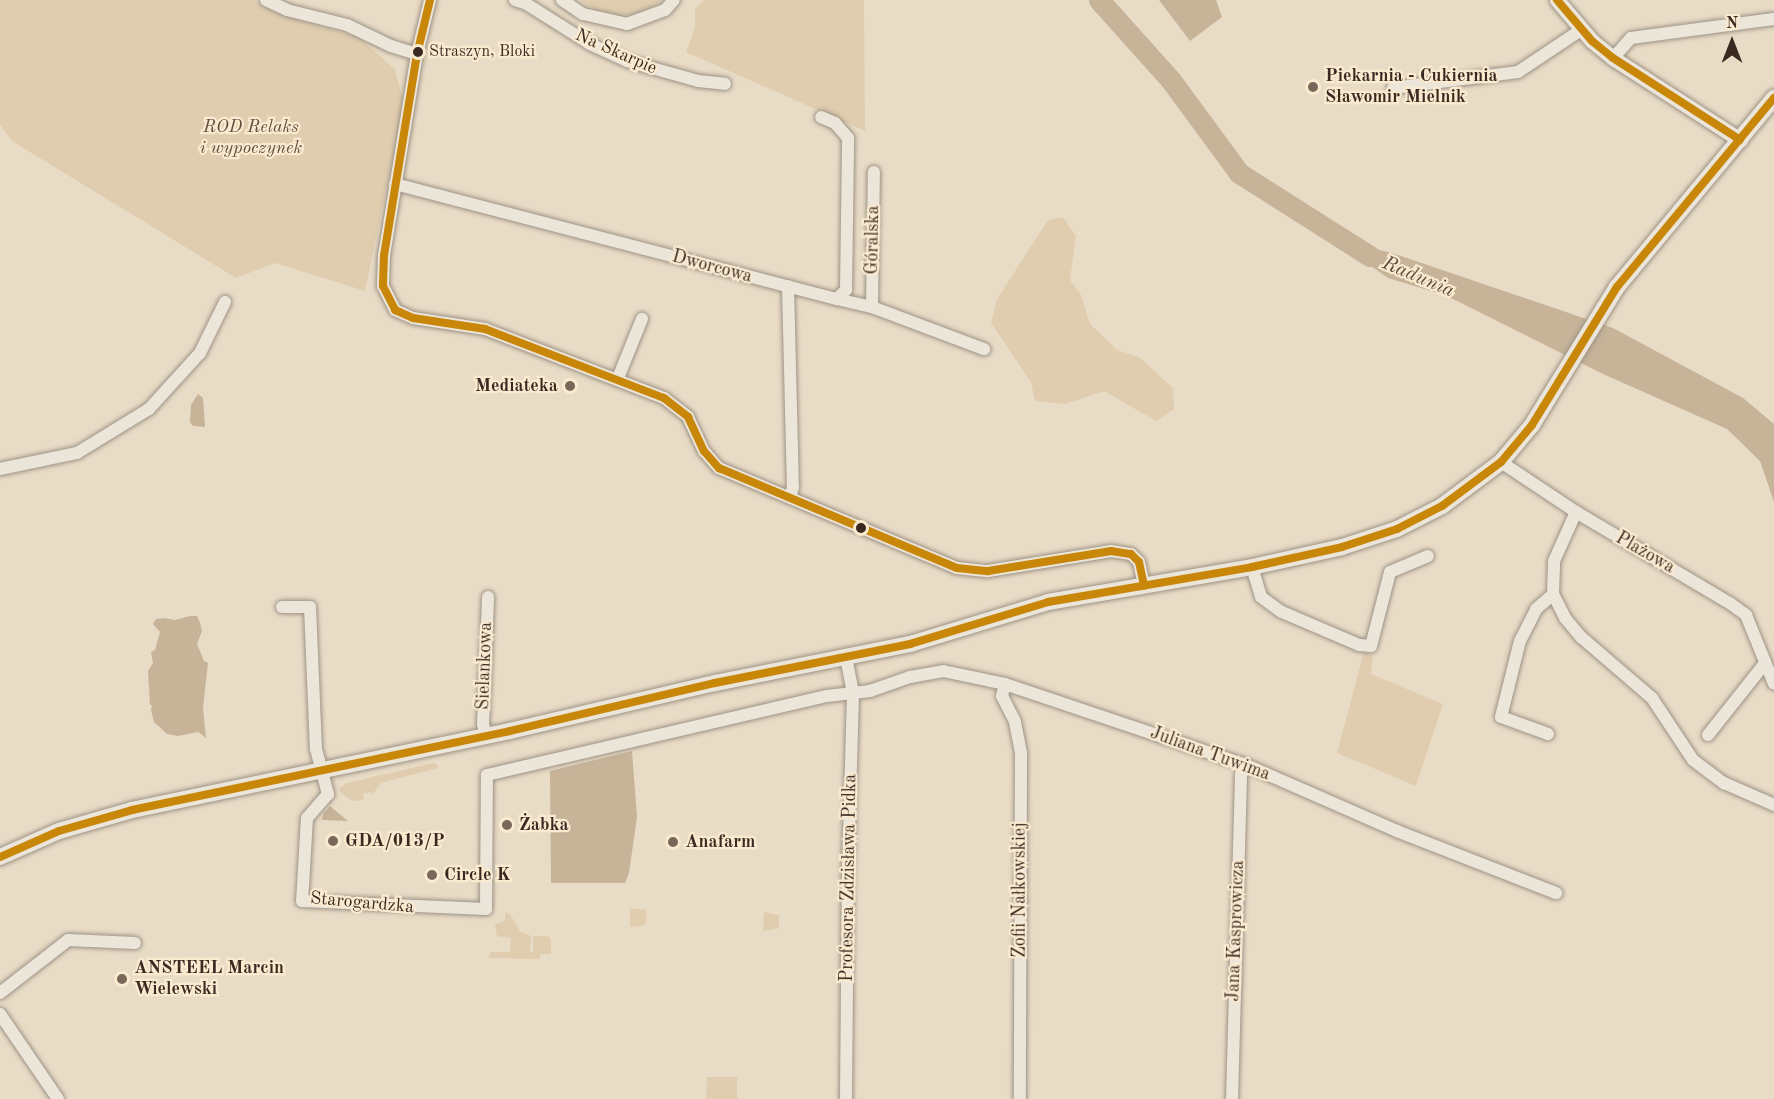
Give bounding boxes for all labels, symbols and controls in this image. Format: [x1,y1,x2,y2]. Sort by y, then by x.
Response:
north arrow [1702,12,1762,72]
text: N [1726,16,1738,32]
street label: Na Skarpie [572,24,660,80]
place label: Straszyn, Bloki [429,42,535,62]
marker: Straszyn, Bloki [412,46,424,58]
place label: Piekarnia - Cukiernia Sławomir Mielnik [1325,66,1498,109]
marker: Piekarnia - Cukiernia Sławomir Mielnik [1306,80,1320,94]
park label: ROD Relaks i wypoczynek [200,117,302,160]
street label: Góralska [862,205,884,275]
street label: Dworcowa [669,246,755,288]
water label: Radunia [1378,252,1458,304]
place label: Mediateka [475,375,558,397]
marker: Mediateka [563,379,577,393]
unlabelled marker [855,522,867,534]
street label: Plażowa [1612,527,1678,579]
street label: Sielankowa [473,622,497,710]
street label: Juliana Tuwima [1147,722,1273,786]
street label: Profesora Zdzisława Pidka [836,774,862,982]
place label: Żabka [519,814,569,836]
marker: Żabka [500,818,514,832]
street label: Zofii Nałkowskiej [1009,822,1031,958]
place label: GDA/013/P [345,830,445,852]
place label: Anafarm [685,831,755,853]
marker: GDA/013/P [326,834,340,848]
marker: Anafarm [666,835,680,849]
street label: Jana Kasprowicza [1223,860,1249,1002]
place label: Circle K [444,864,510,886]
marker: Circle K [425,868,439,882]
street label: Starogardzka [309,888,415,918]
place label: ANSTEEL Marcin Wielewski [134,958,284,1000]
marker: ANSTEEL Marcin Wielewski [115,972,129,986]

